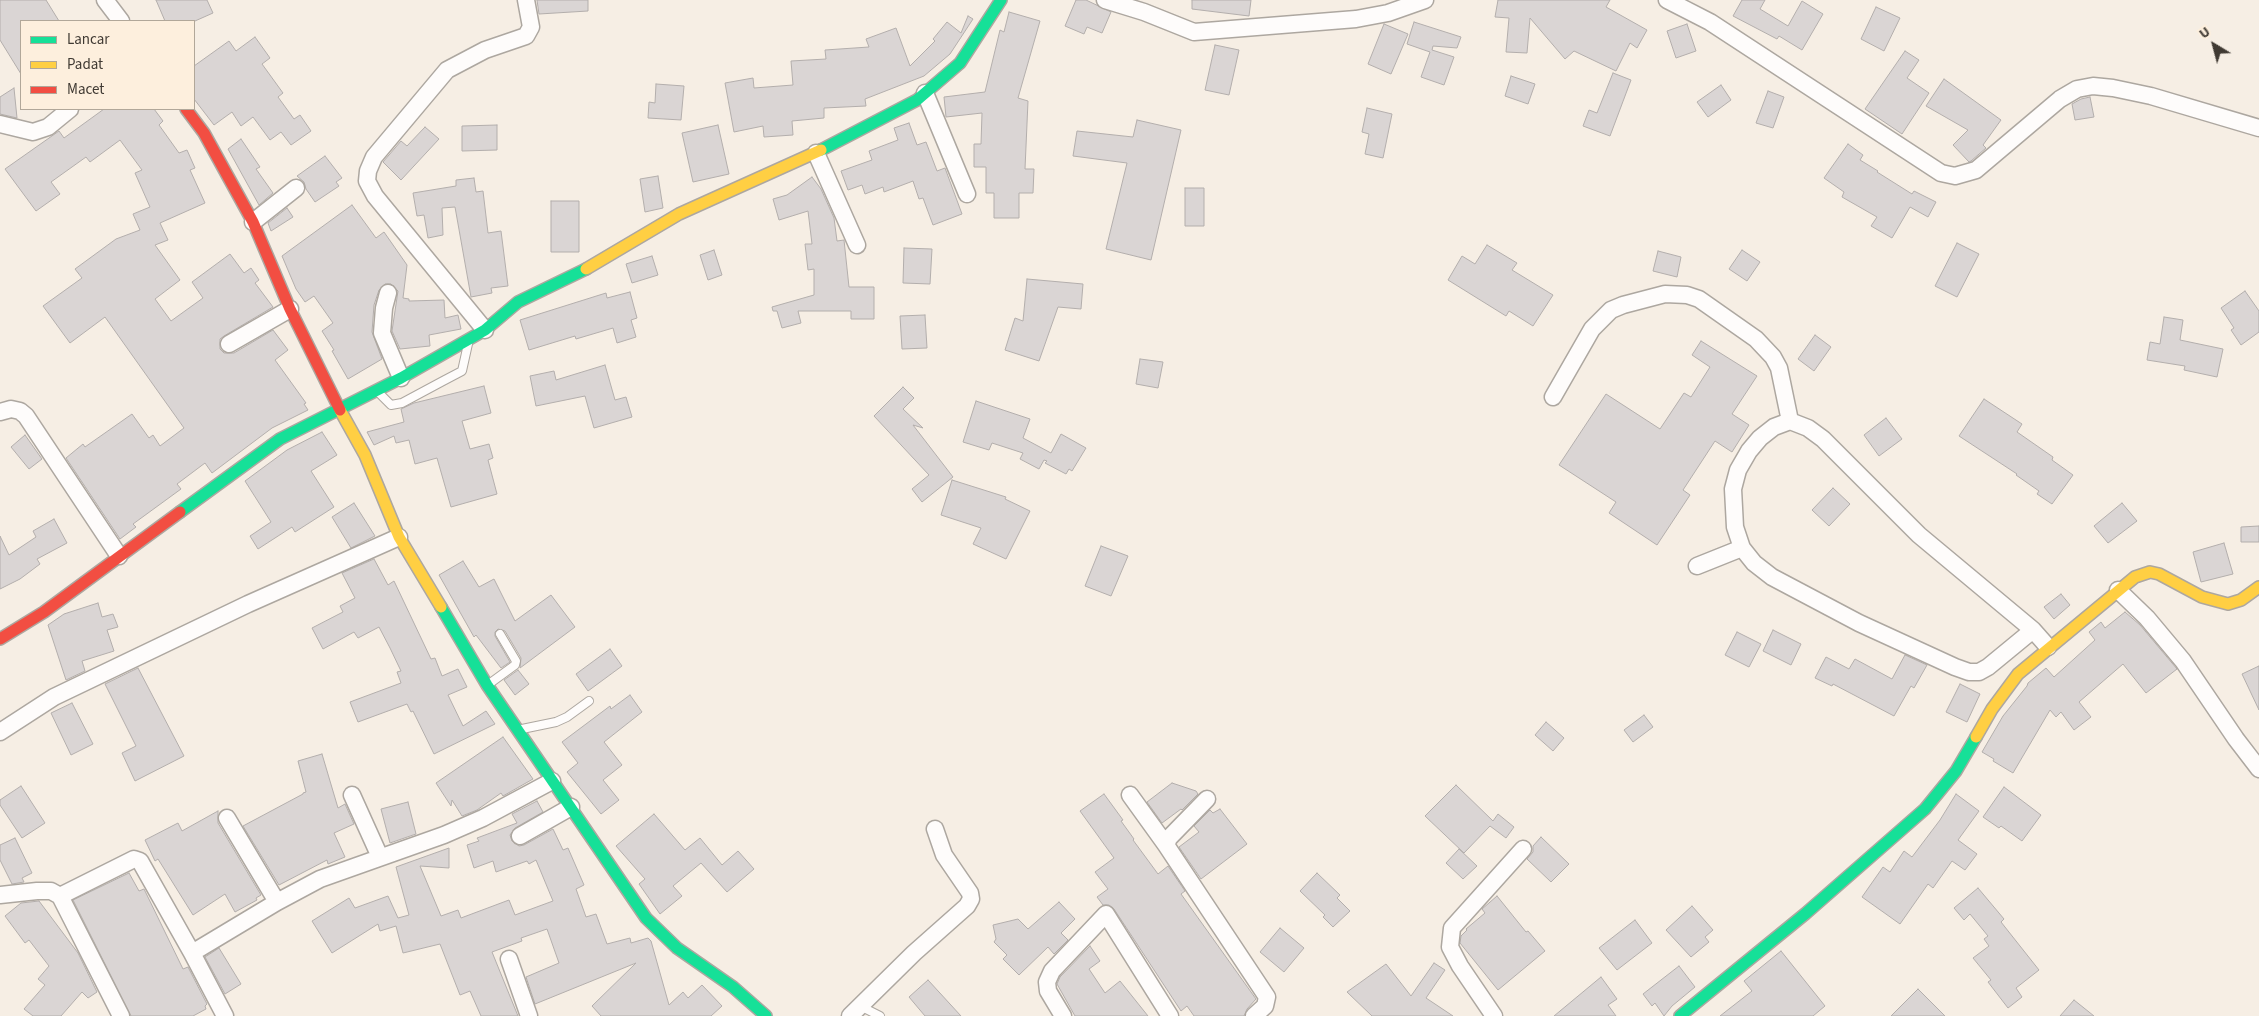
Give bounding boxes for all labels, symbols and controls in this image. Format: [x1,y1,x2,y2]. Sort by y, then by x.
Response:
legend [20,20,195,110]
north arrow [2189,20,2239,70]
text: U [2195,22,2215,44]
text: Lancar [67,29,110,50]
text: Padat [67,54,103,75]
text: Macet [67,79,104,100]

